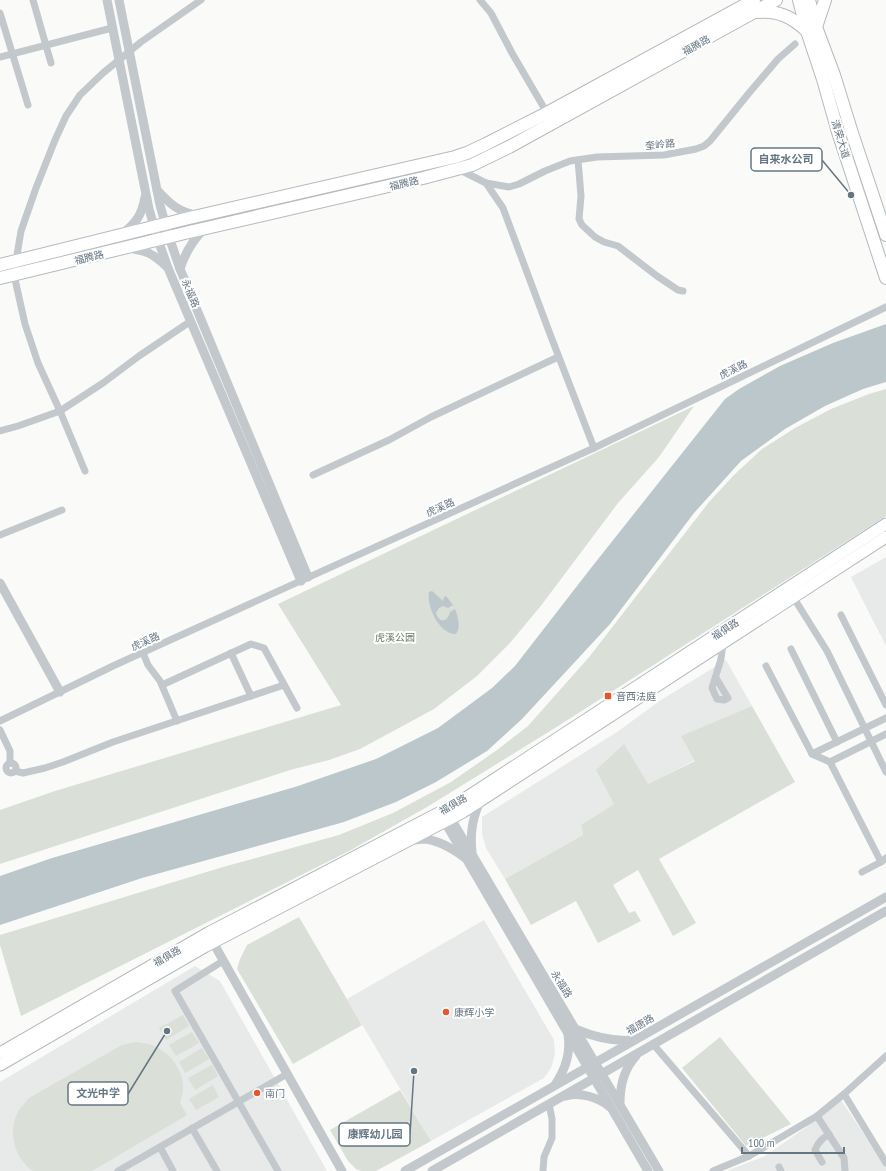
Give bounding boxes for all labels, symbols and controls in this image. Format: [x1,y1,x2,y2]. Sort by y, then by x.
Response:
street label: 福腾路 [680,32,713,58]
street label: 清荣大道 [828,118,853,160]
street label: 奎岭路 [644,136,676,153]
callout: 自来水公司 [751,148,822,171]
text: 自来水公司 [759,152,814,166]
street label: 福腾路 [388,174,420,193]
street label: 福腾路 [73,248,105,267]
street label: 永福路 [179,277,202,310]
street label: 虎溪路 [717,357,750,382]
street label: 虎溪路 [424,495,457,519]
street label: 福俱路 [709,616,741,643]
street label: 虎溪路 [129,629,162,653]
park label: 虎溪公园 [375,631,415,644]
place label: 音西法庭 [616,690,656,703]
marker: 音西法庭 [603,691,613,701]
street label: 福俱路 [437,791,469,818]
street label: 福俱路 [151,943,183,970]
street label: 永福路 [548,968,575,1000]
place label: 康辉小学 [454,1006,494,1019]
marker: 康辉小学 [441,1007,451,1017]
street label: 福唐路 [624,1011,656,1038]
callout: 文光中学 [68,1082,128,1105]
text: 文光中学 [76,1086,120,1100]
place label: 南门 [265,1087,285,1100]
marker: 南门 [252,1088,262,1098]
callout: 康辉幼儿园 [339,1123,410,1146]
text: 康辉幼儿园 [348,1127,403,1141]
scale bar [742,1129,844,1155]
text: 100 m [748,1135,775,1150]

